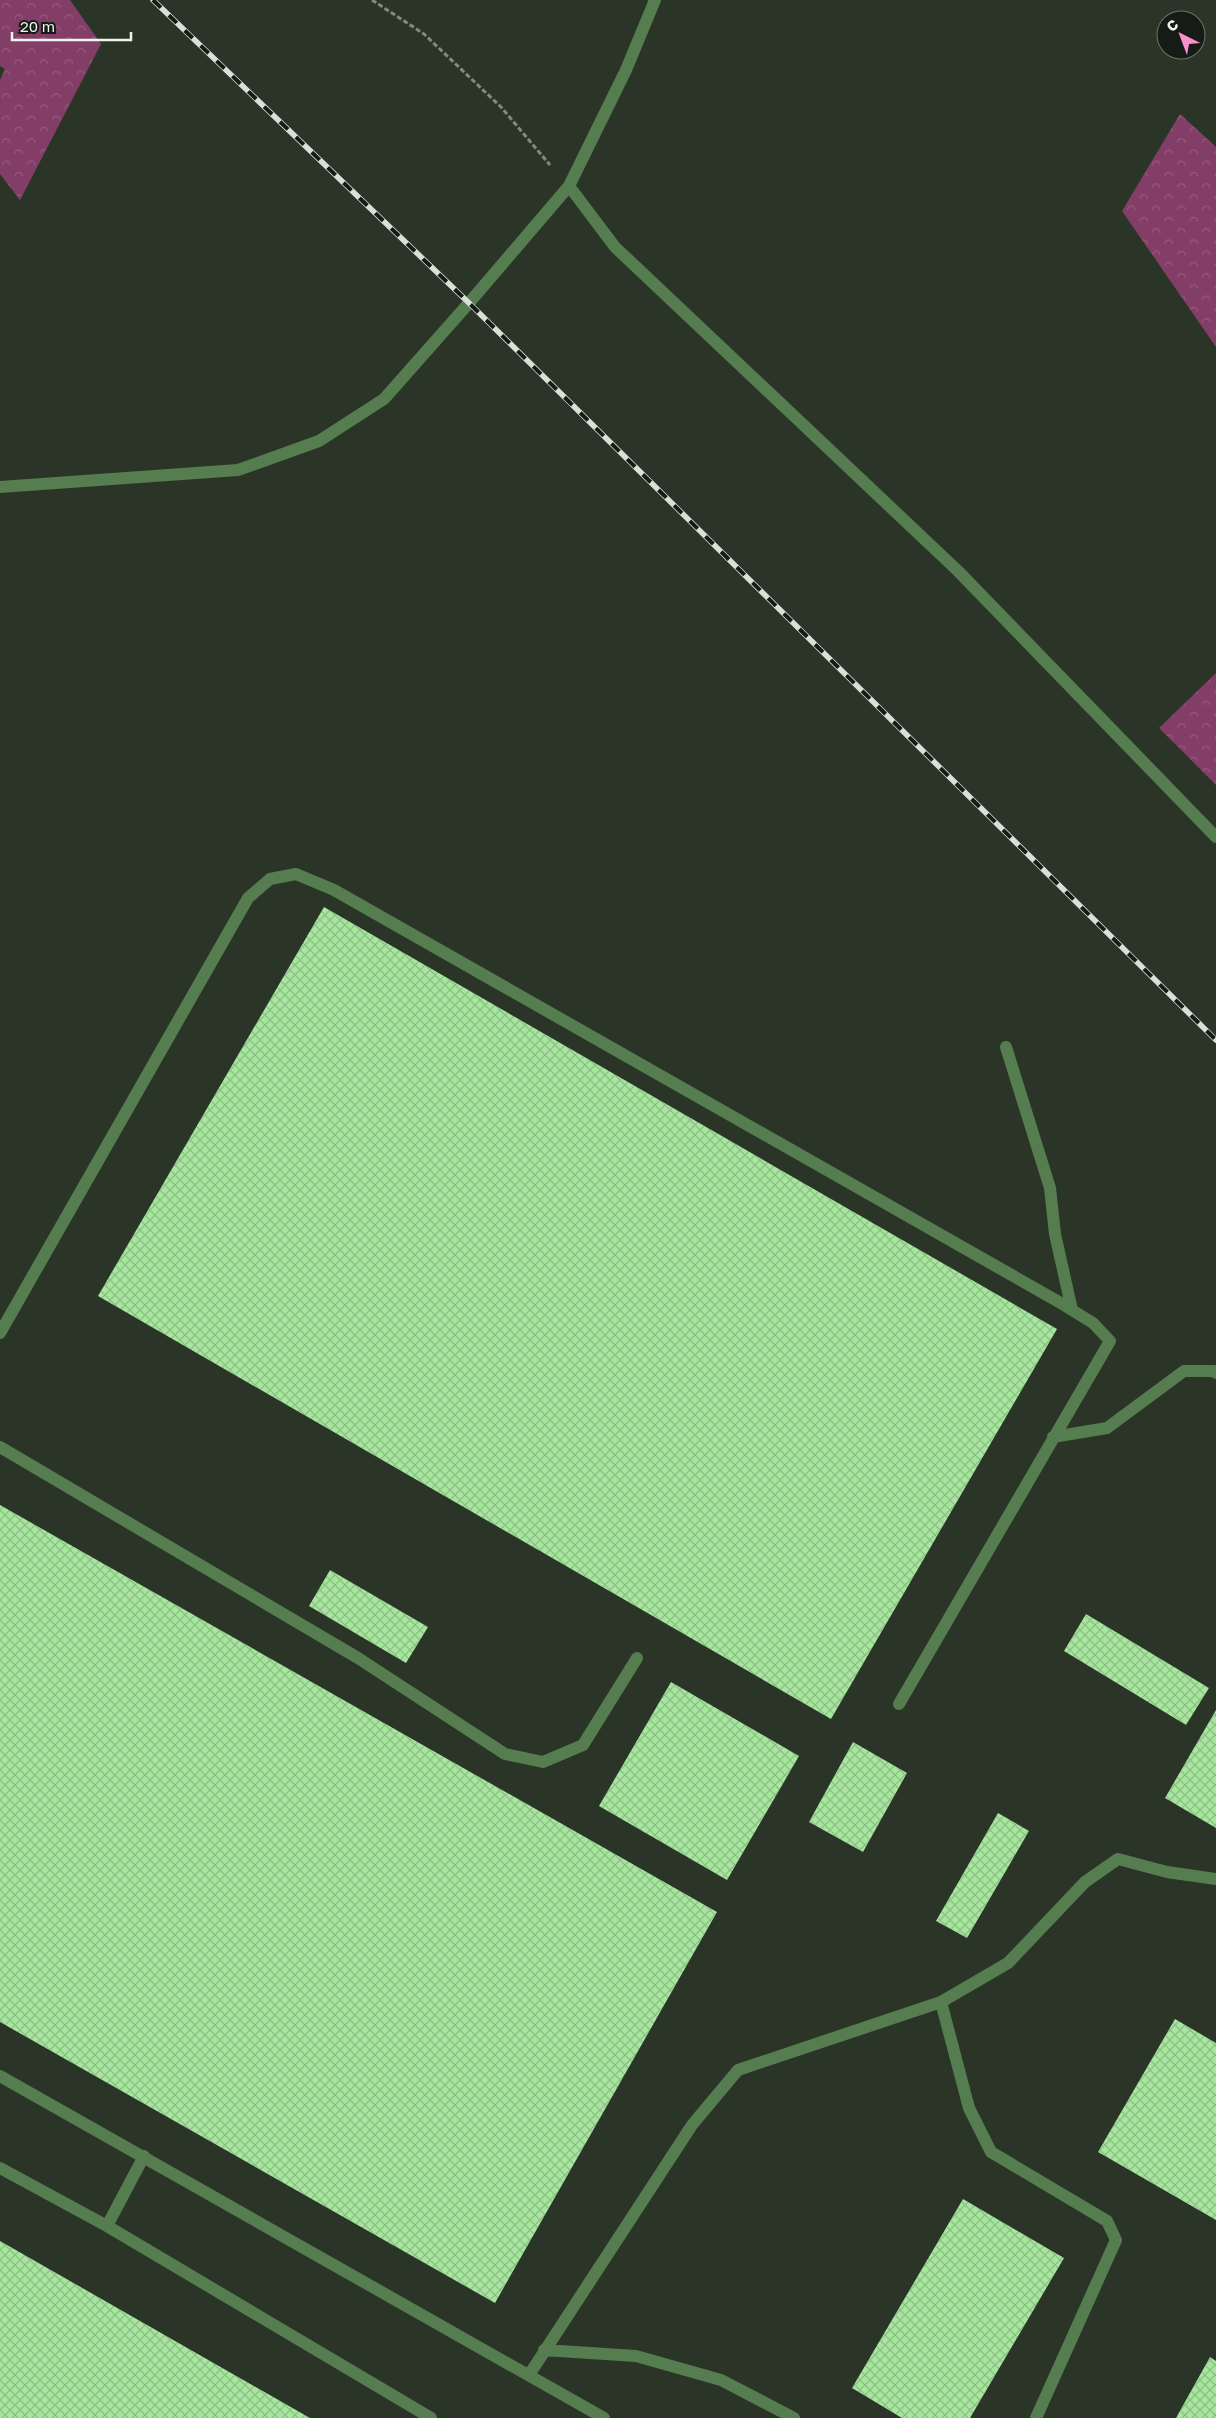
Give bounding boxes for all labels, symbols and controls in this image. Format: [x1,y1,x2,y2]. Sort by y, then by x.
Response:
scale bar [12,10,131,42]
north arrow [1156,10,1206,60]
text: С [1163,15,1181,35]
text: 20 m [20,17,55,35]

